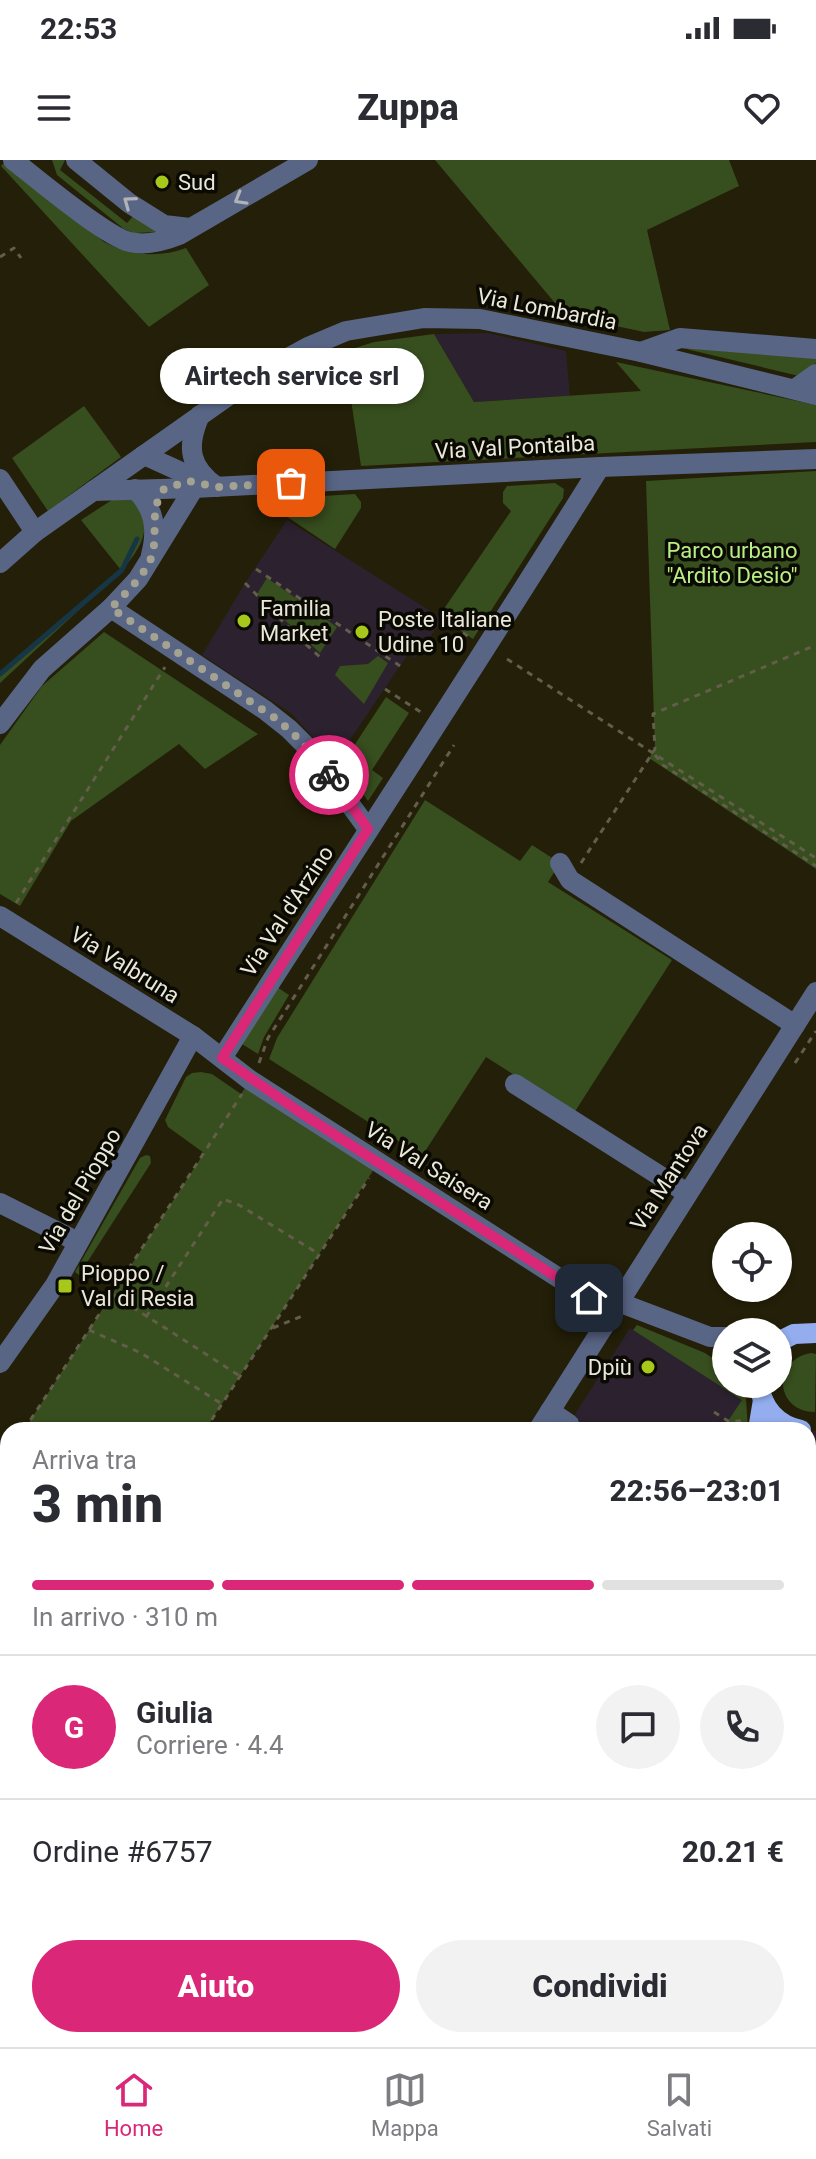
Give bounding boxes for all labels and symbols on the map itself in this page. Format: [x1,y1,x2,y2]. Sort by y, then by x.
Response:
place label: Sud [178,170,216,195]
marker: Sud [153,173,171,191]
one-way arrow [235,189,249,205]
one-way arrow [123,197,138,212]
street label: Via Lombardia [475,283,619,335]
callout: Airtech service srl [159,347,423,403]
street label: Via Val Pontaiba [434,430,596,464]
pin [257,449,325,517]
park label: Parco urbano "Ardito Desio" [666,538,798,588]
place label: Familia Market [260,596,331,646]
place label: Poste Italiane Udine 10 [378,607,512,657]
marker: Familia Market [235,612,253,630]
marker: Poste Italiane Udine 10 [353,623,371,641]
courier [289,735,369,815]
street label: Via Val d'Arzino [235,841,339,981]
street label: Via Valbruna [66,922,184,1008]
street label: Via Val Saisera [361,1117,497,1215]
street label: Via Mantova [625,1119,713,1235]
street label: Via del Pioppo [34,1124,126,1258]
place label: Pioppo / Val di Resia [81,1261,194,1311]
pin [555,1264,623,1332]
marker: Pioppo / Val di Resia [56,1277,74,1295]
place label: Dpiù [588,1355,632,1380]
marker: Dpiù [639,1358,657,1376]

